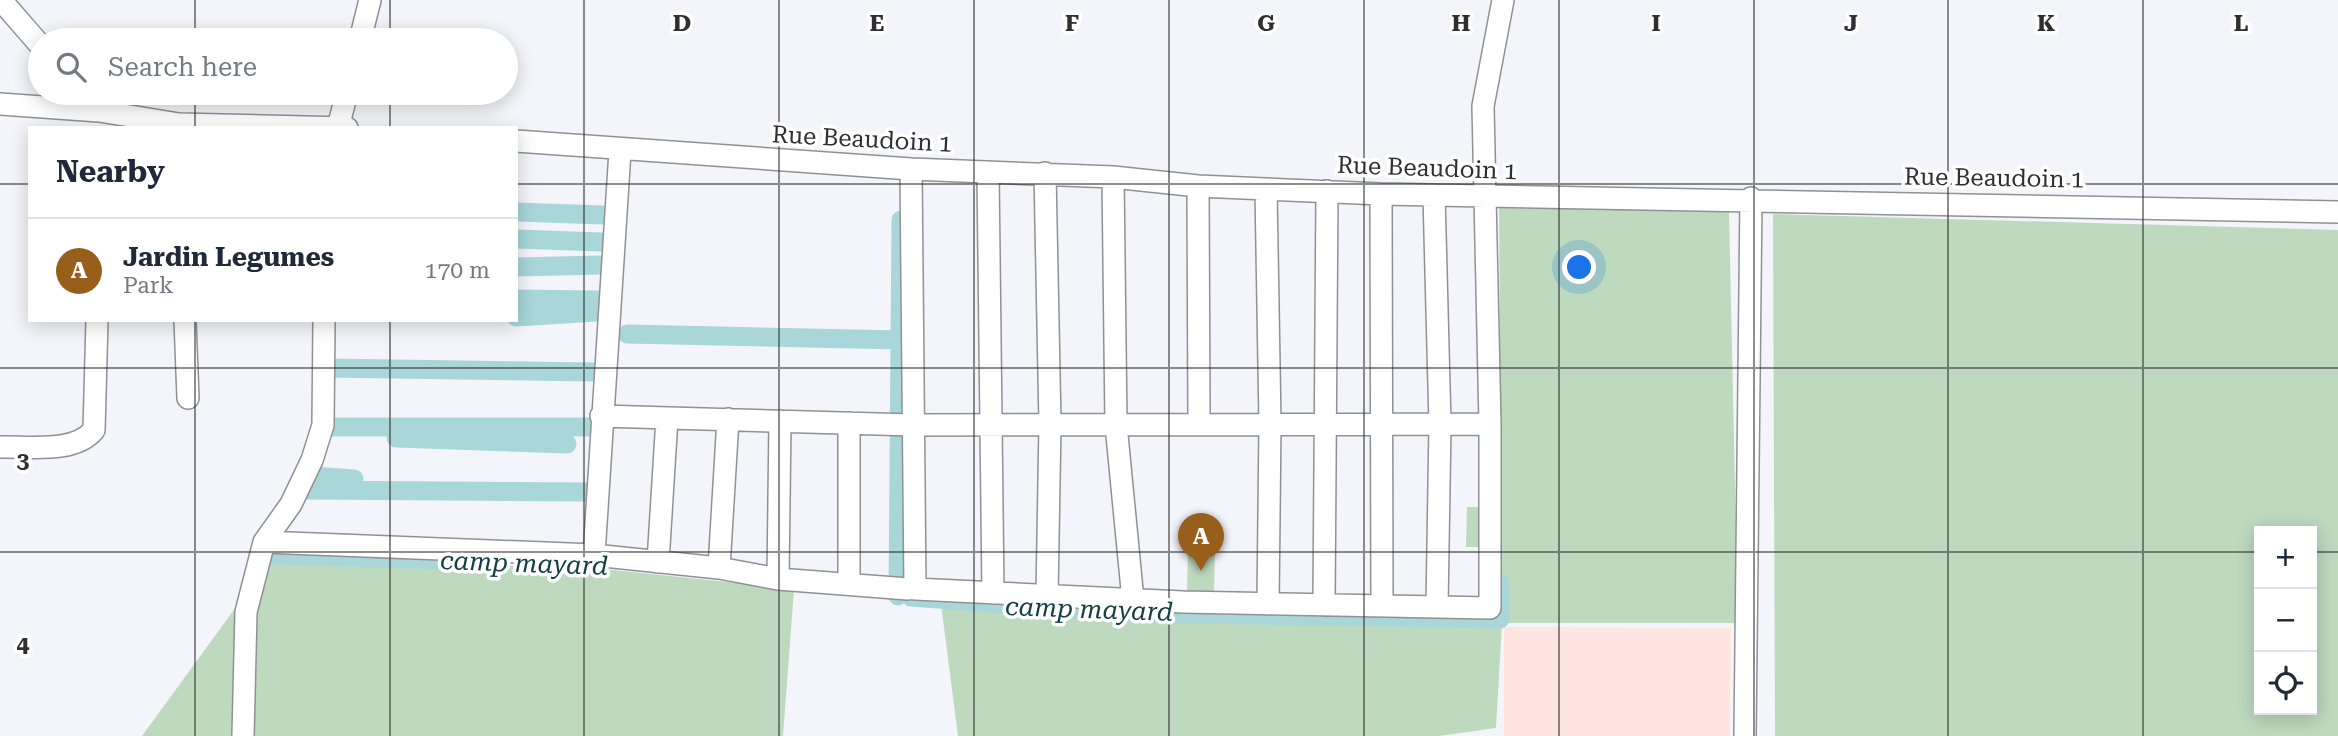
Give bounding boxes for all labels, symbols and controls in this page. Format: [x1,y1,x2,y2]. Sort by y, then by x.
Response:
text: D [673,10,691,37]
text: E [870,10,884,37]
text: F [1065,10,1079,37]
text: G [1257,10,1275,37]
text: H [1452,10,1471,37]
text: I [1651,10,1661,37]
text: J [1844,10,1858,37]
text: K [2037,10,2055,37]
text: L [2234,10,2248,37]
search box [28,28,518,105]
icon: search [52,48,90,86]
text: Search here [108,52,257,82]
street label: Rue Beaudoin 1 [771,120,953,158]
street label: Rue Beaudoin 1 [1336,151,1518,185]
text: Nearby [56,154,165,189]
street label: Rue Beaudoin 1 [1904,162,2084,194]
text: Jardin Legumes [123,242,334,272]
your location [1562,250,1596,284]
text: A [71,257,87,284]
text: 170 m [425,257,490,284]
text: Park [123,272,174,299]
text: 3 [17,447,30,474]
pin: A [1178,513,1224,571]
map controls [2254,526,2317,715]
button: + [2254,526,2317,589]
water label: camp mayard [440,545,608,581]
button: − [2254,589,2317,652]
water label: camp mayard [1005,591,1173,627]
text: 4 [17,631,30,658]
button: locate [2254,652,2317,715]

